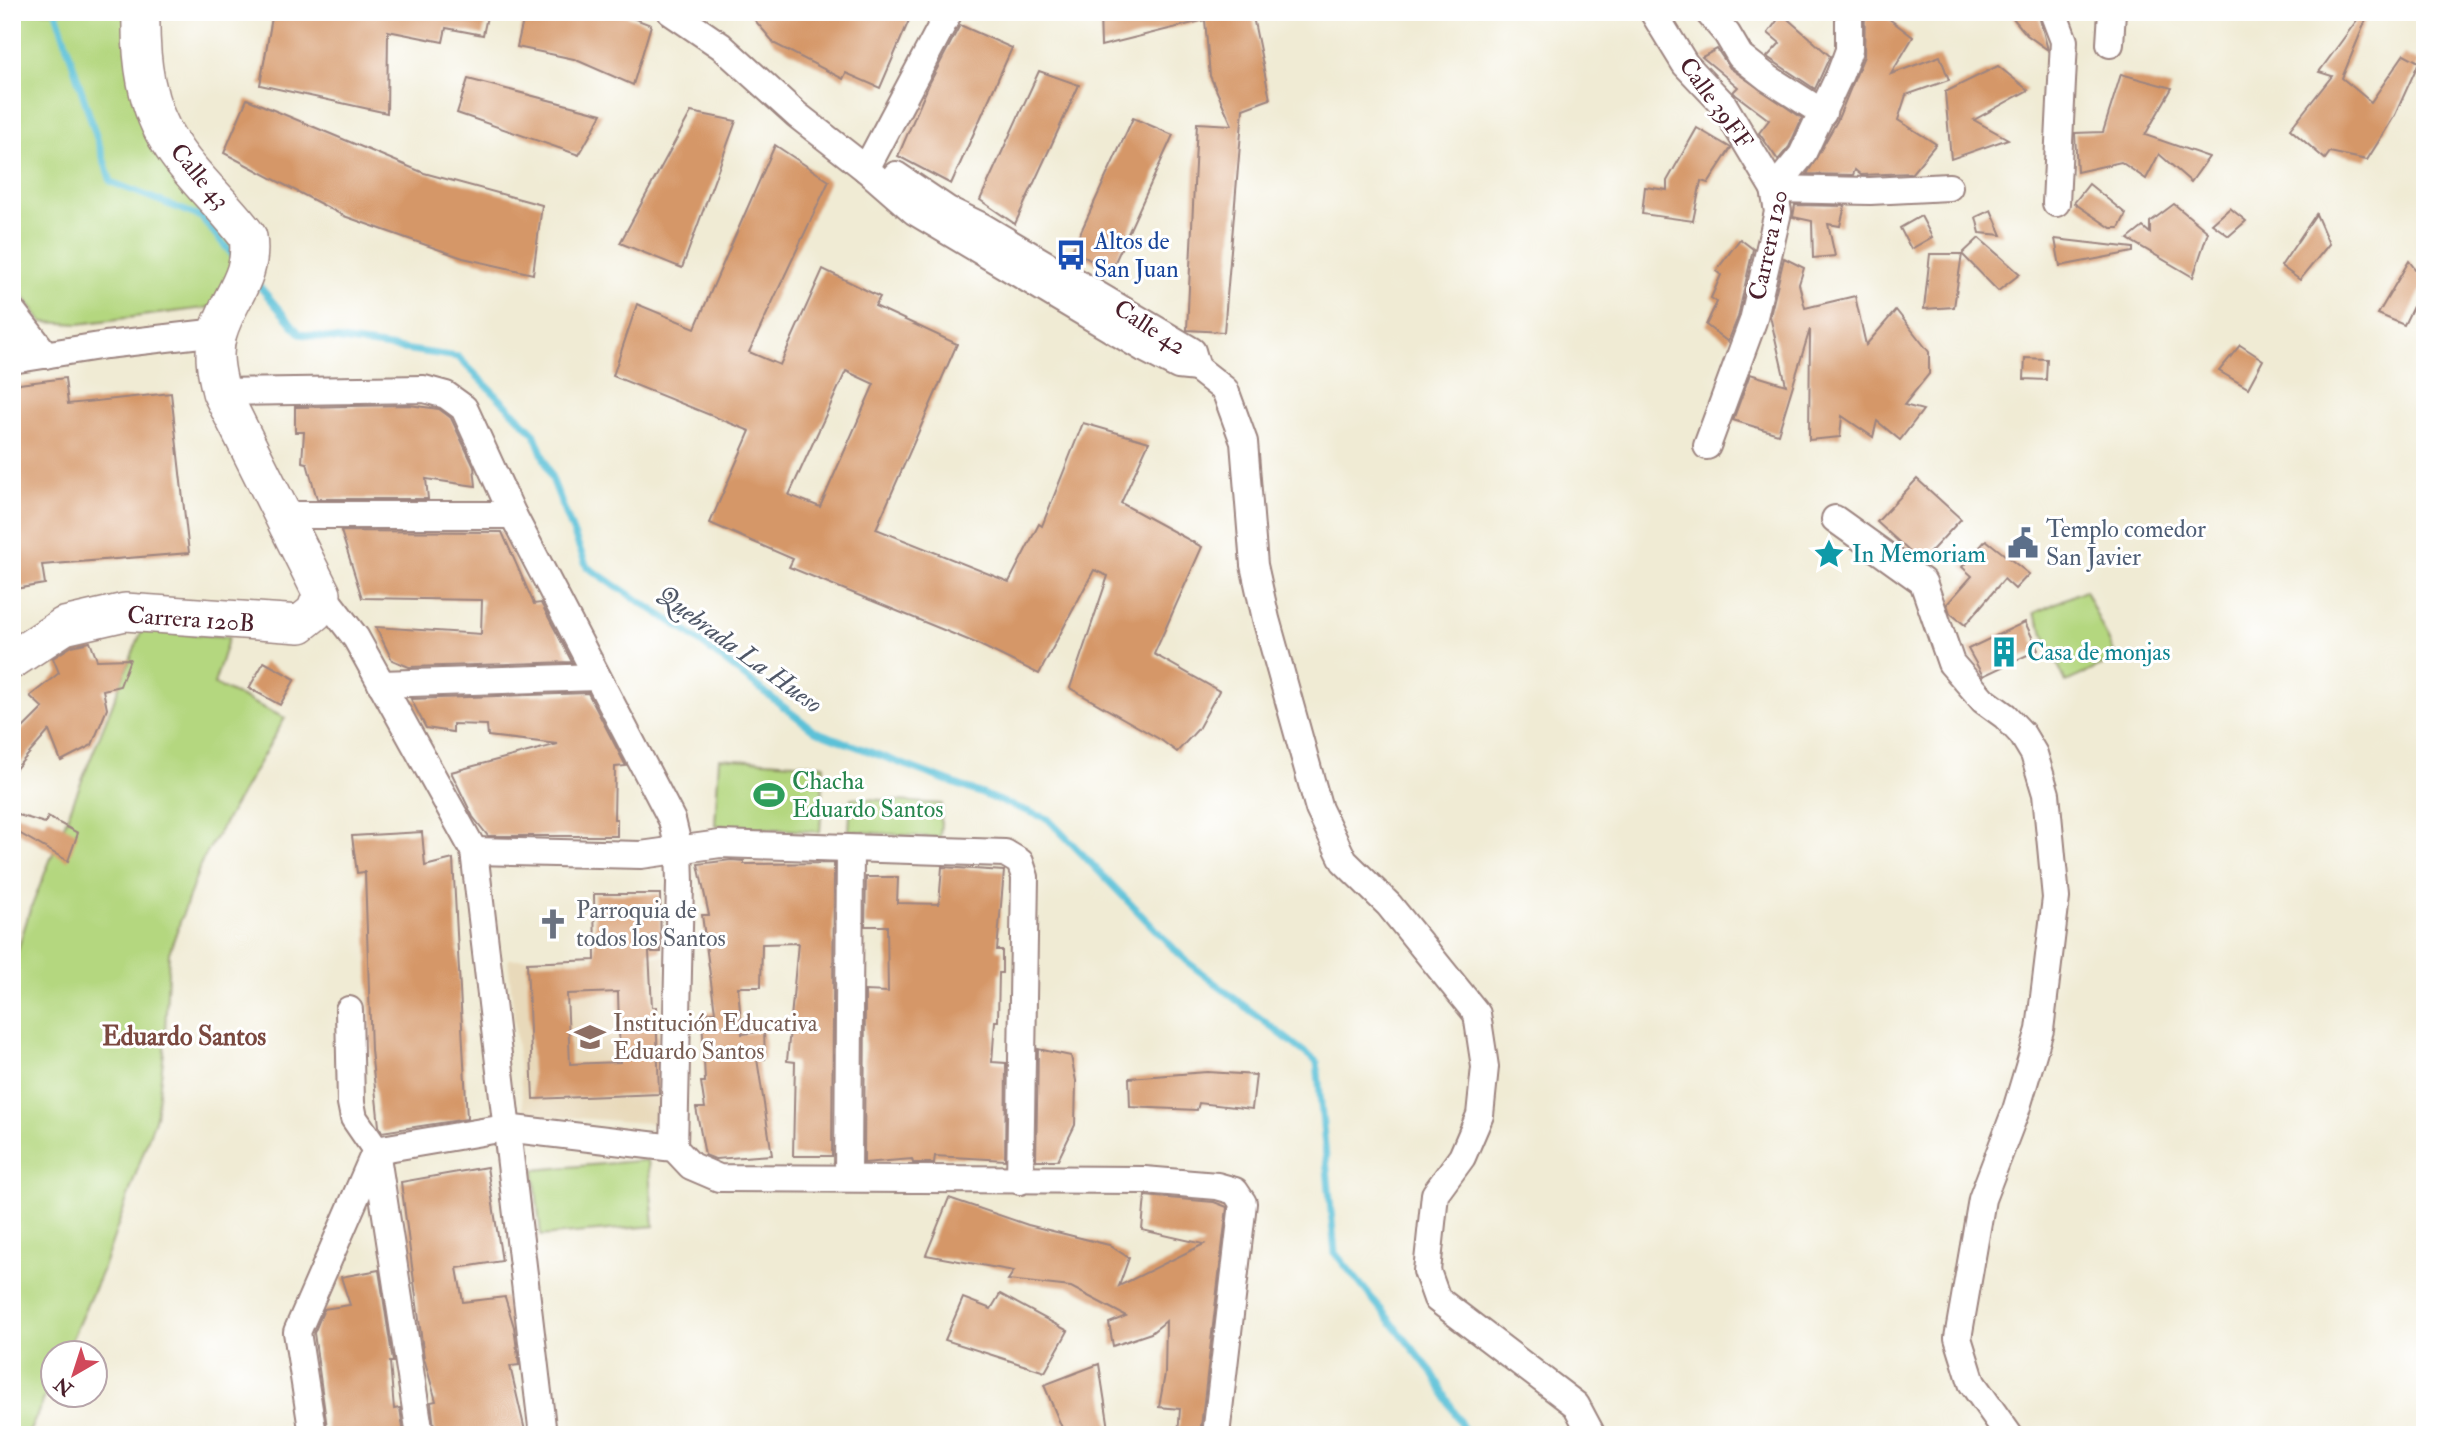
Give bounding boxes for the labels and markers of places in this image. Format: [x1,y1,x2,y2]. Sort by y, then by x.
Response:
place label: Altos de San Juan [1093,226,1179,285]
bus stop icon: Altos de San Juan [1054,238,1088,272]
place label: Templo comedor San Javier [2046,514,2206,573]
public building icon: Templo comedor San Javier [2006,526,2040,560]
place icon: In Memoriam [1812,537,1846,571]
place label: In Memoriam [1852,539,1986,570]
building icon: Casa de monjas [1987,635,2021,669]
place label: Casa de monjas [2027,637,2170,668]
place label: Chacha Eduardo Santos [792,766,944,825]
sports icon: Chacha Eduardo Santos [752,778,786,812]
place label: Parroquia de todos los Santos [576,895,726,954]
church icon: Parroquia de todos los Santos [536,907,570,941]
place label: Institución Educativa Eduardo Santos [613,1008,819,1067]
school or university icon: Institución Educativa Eduardo Santos [573,1020,607,1054]

